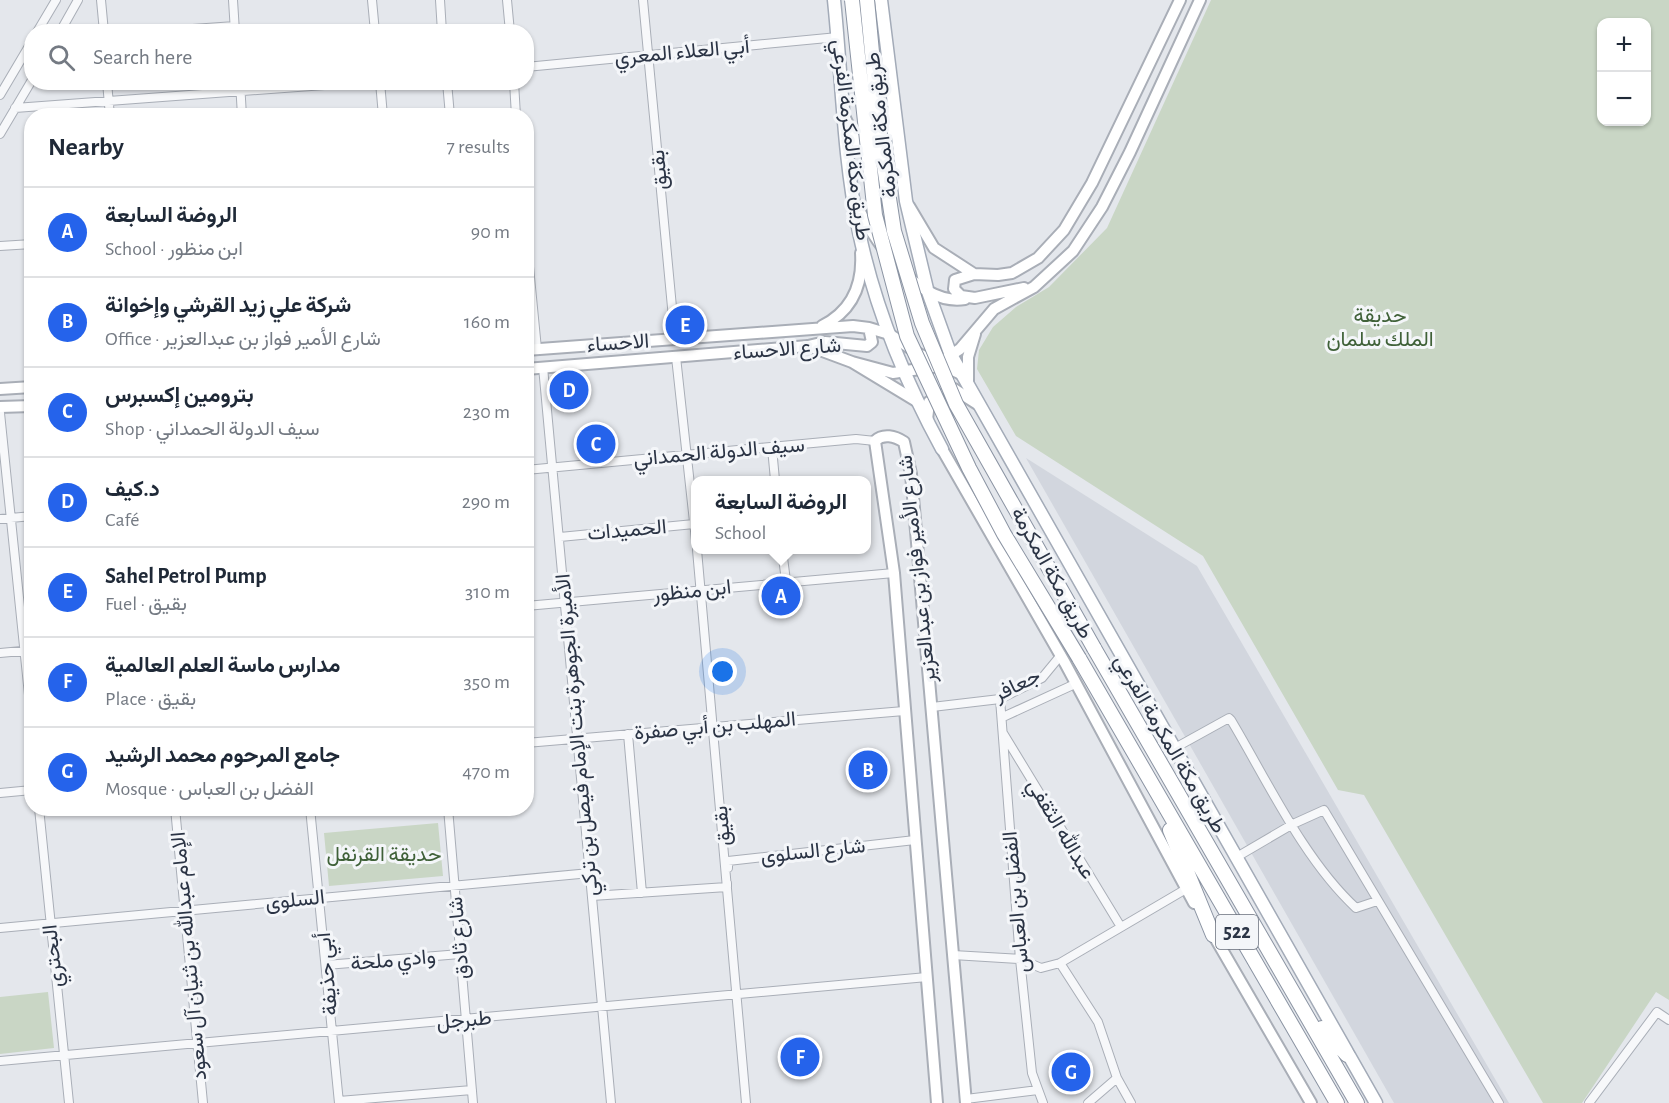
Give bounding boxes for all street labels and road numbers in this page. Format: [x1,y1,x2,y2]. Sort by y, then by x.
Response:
street label: أبي العلاء المعري [613,35,751,74]
street label: طريق مكة المكرمة الفرعي [822,38,874,242]
street label: طريق مكة المكرمة [862,51,902,199]
street label: بقيق [647,149,672,191]
street label: الاحساء [586,330,650,356]
street label: شارع الاحساء [732,335,842,366]
street label: سيف الدولة الحمداني [632,434,806,476]
street label: شارع الأمير فواز بن عبدالعزير [893,454,942,685]
street label: طريق مكة المكرمة [1006,504,1097,643]
street label: الحميدات [587,516,667,545]
street label: الأميرة الجوهرة بنت الإمام فيصل بن تركي [550,572,608,897]
street label: ابن منظور [651,576,732,608]
street label: طريق مكة المكرمة الفرعي [1105,651,1230,840]
street label: جعافر [989,665,1045,707]
street label: المهلب بن أبي صفرة [633,707,797,750]
street label: عبدالله الثقفي [1018,774,1102,886]
street label: بقيق [710,805,735,847]
street label: الفضل بن العباس [999,830,1034,974]
street label: الإمام عبدالله بن ثنيان آل سعود [165,831,213,1081]
street label: شارع السلوى [760,835,867,870]
street label: السلوى [264,886,326,916]
street label: شارع ثادق [445,896,476,980]
road number: 522 [1216,915,1258,949]
street label: البحتري [39,923,73,988]
street label: أبي حذيفة [312,931,347,1016]
street label: وادي ملحة [349,946,437,980]
street label: طبرجل [435,1007,493,1035]

